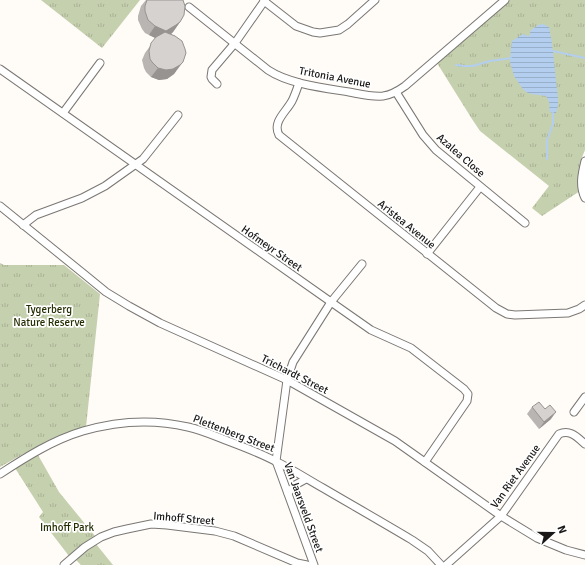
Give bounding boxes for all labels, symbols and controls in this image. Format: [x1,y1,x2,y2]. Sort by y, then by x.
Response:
street label: Tritonia Avenue [298,64,372,91]
street label: Azalea Close [434,131,487,180]
street label: Aristea Avenue [375,197,438,252]
street label: Hofmeyr Street [239,223,305,274]
park label: Tygerberg Nature Reserve [13,303,85,329]
street label: Trichardt Street [259,352,331,397]
street label: Plettenberg Street [191,412,276,455]
street label: Van Riet Avenue [488,442,543,511]
street label: Van Jaarsveld Street [281,460,326,554]
street label: Imhoff Street [153,509,215,528]
north arrow [533,513,573,553]
park label: Imhoff Park [40,521,95,534]
text: N [554,524,569,535]

